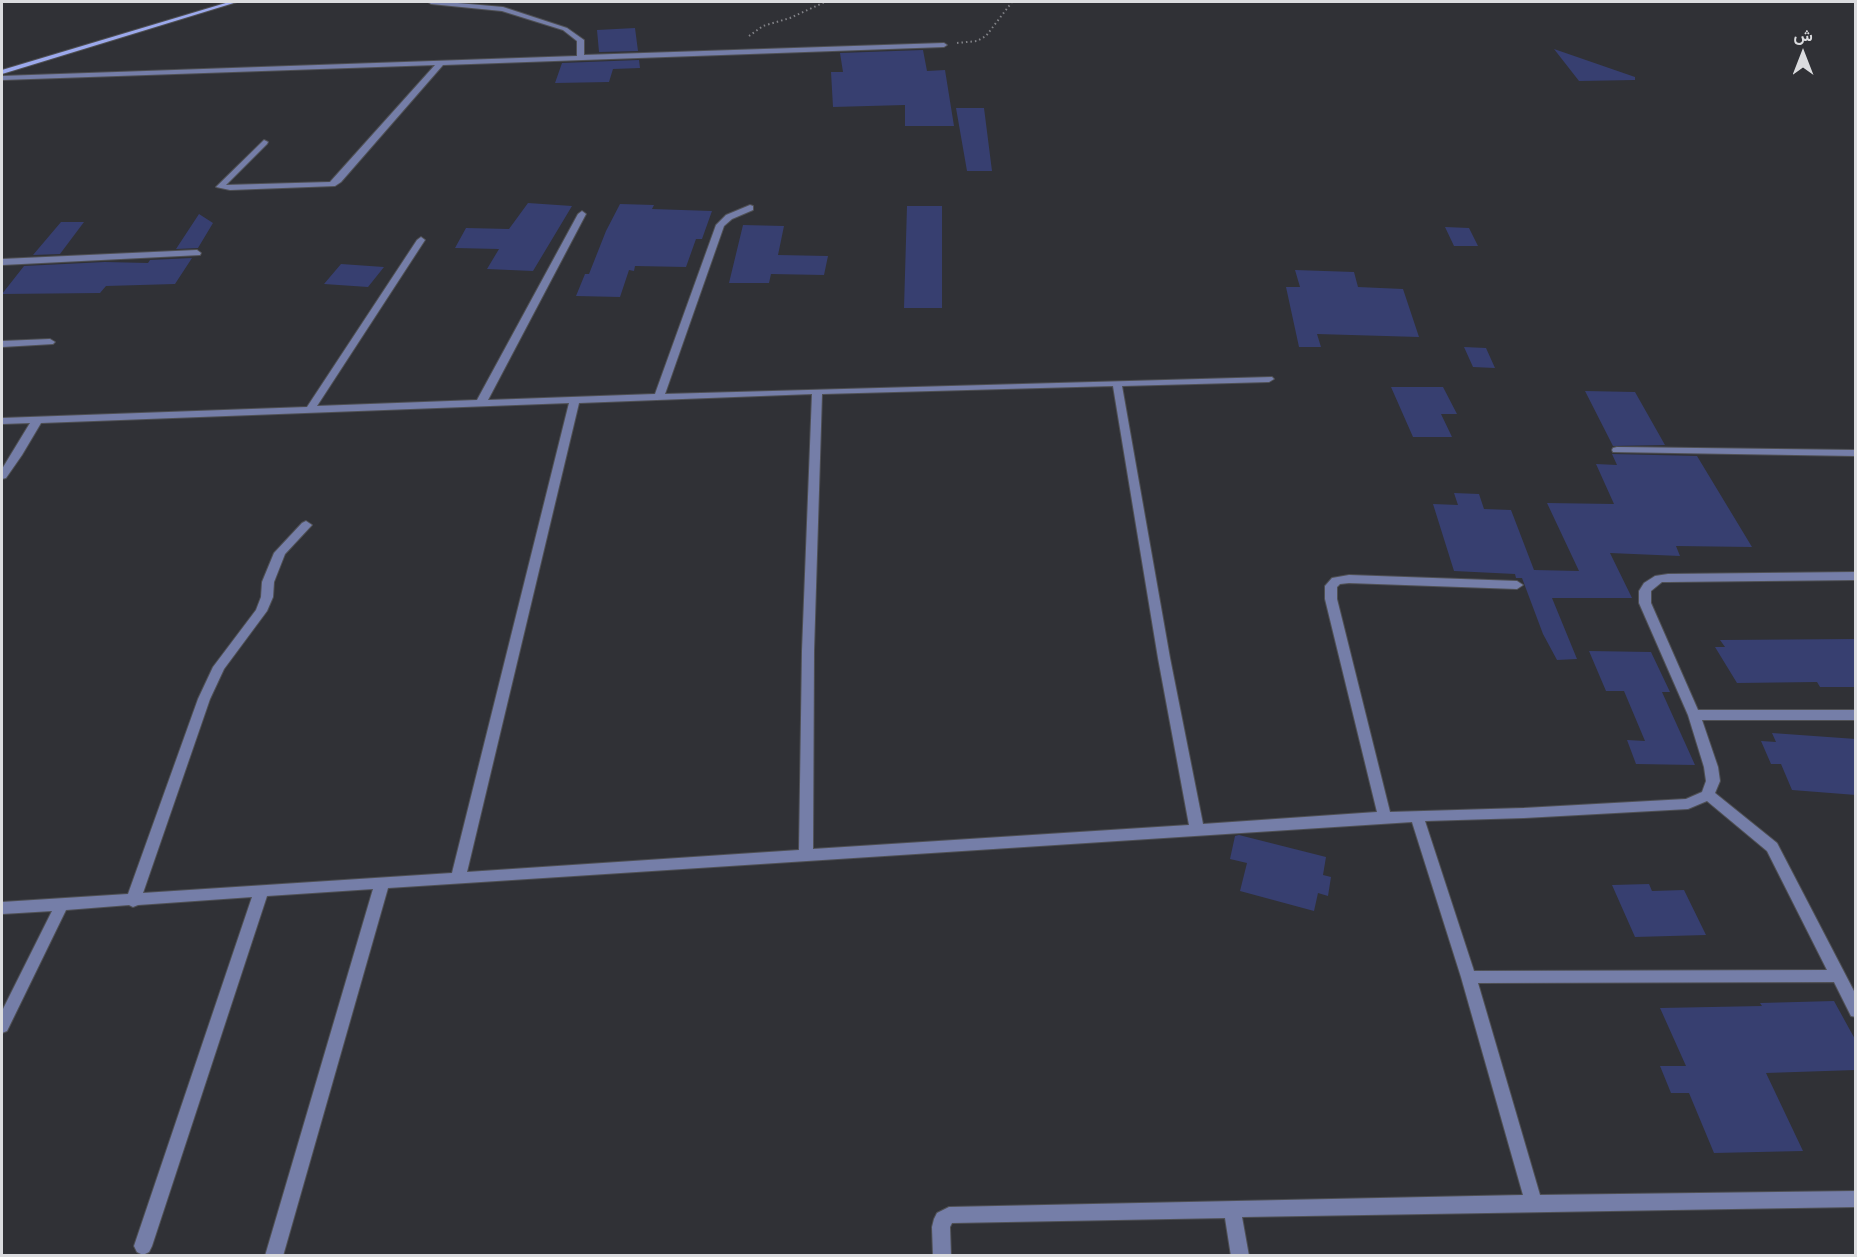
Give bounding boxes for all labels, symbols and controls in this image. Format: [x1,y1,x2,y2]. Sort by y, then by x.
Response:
north arrow [1773,24,1833,84]
text: ش [1793,26,1813,45]

